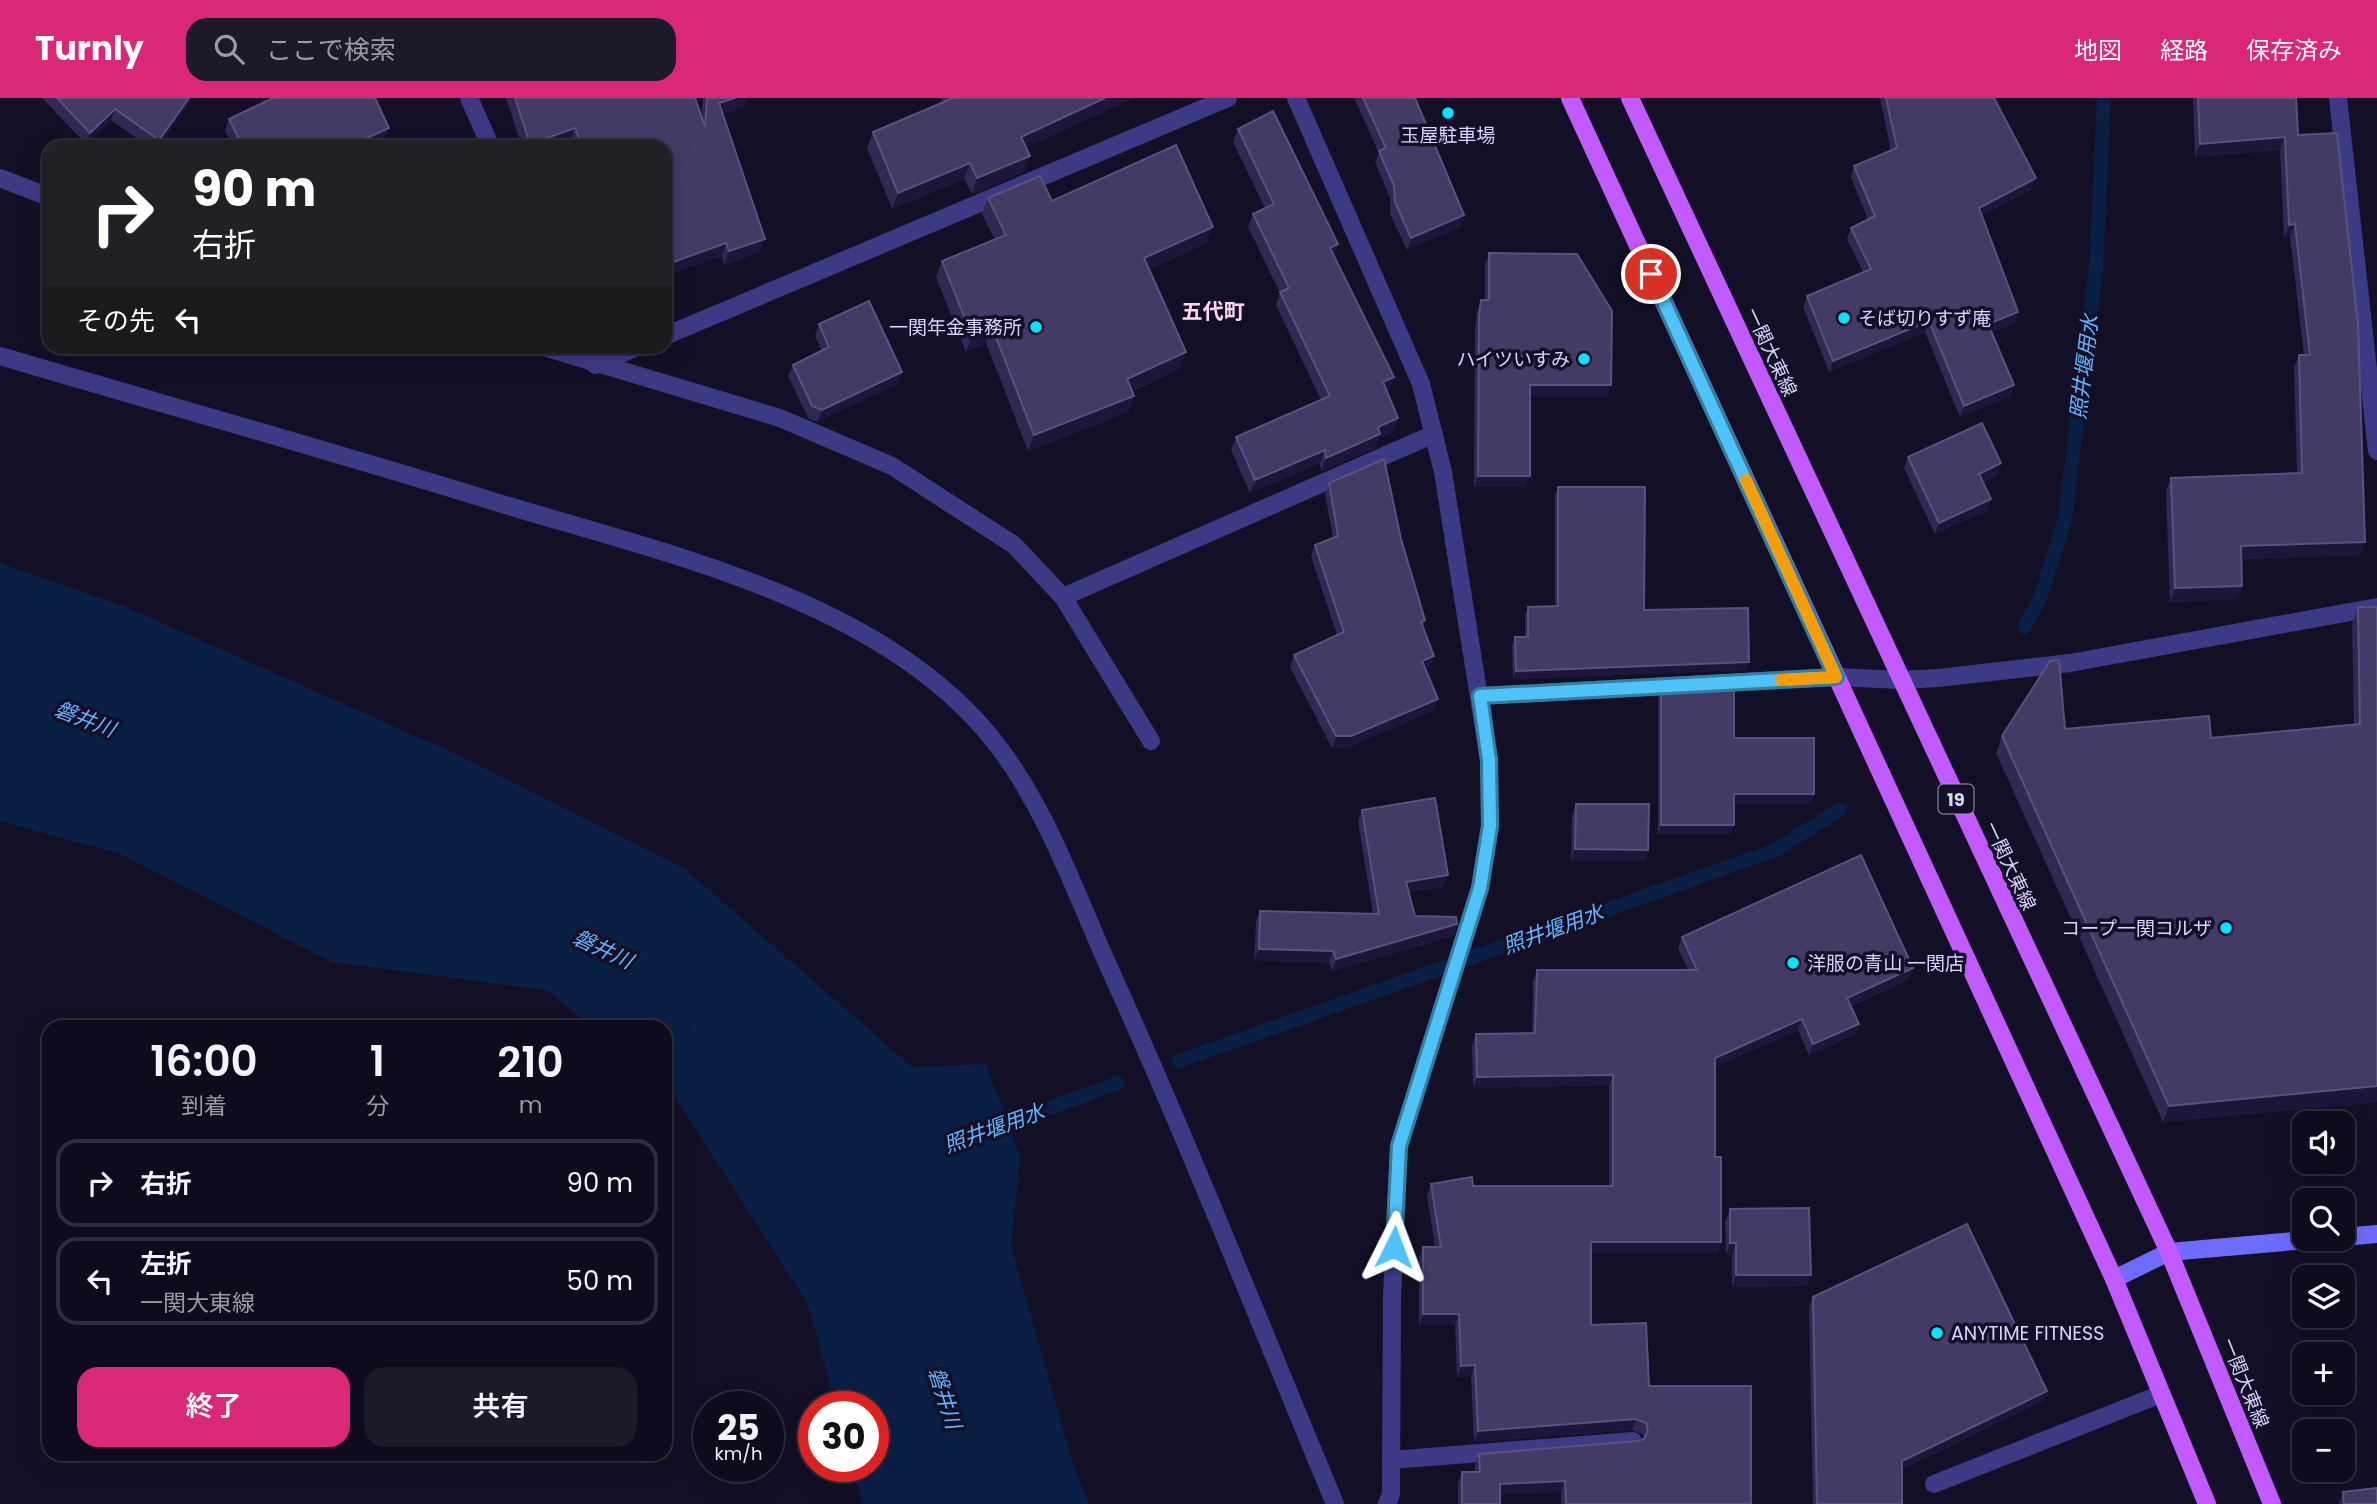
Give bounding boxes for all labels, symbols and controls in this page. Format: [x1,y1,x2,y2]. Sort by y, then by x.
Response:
search box [186,18,676,81]
text: Turnly [35,25,144,72]
icon: search [210,30,248,68]
text: ここで検索 [266,32,396,68]
text: 地図 [2074,34,2122,67]
text: 経路 [2160,34,2208,67]
text: 保存済み [2246,34,2342,67]
marker: 玉屋駐車場 [1440,105,1456,121]
place label: 玉屋駐車場 [1400,122,1496,149]
text: 90 m [192,155,316,223]
icon: right [77,168,168,259]
text: 右折 [192,222,256,267]
pin [1621,244,1681,304]
icon: arrive [1632,255,1670,293]
district label: 五代町 [1182,297,1245,326]
icon: left [169,301,207,339]
text: その先 [77,303,155,339]
street label: 一関大東線 [1739,303,1803,401]
place label: そば切りすず庵 [1858,305,1991,332]
marker: そば切りすず庵 [1836,310,1852,326]
water label: 照井堰用水 [2063,311,2105,421]
place label: 一関年金事務所 [889,314,1022,341]
marker: 一関年金事務所 [1028,319,1044,335]
place label: ハイツいすみ [1456,346,1570,373]
marker: ハイツいすみ [1576,351,1592,367]
water label: 磐井川 [50,694,121,745]
road number: 19 [1938,784,1974,814]
street label: 一関大東線 [1978,817,2042,915]
water label: 照井堰用水 [1499,897,1609,961]
place label: コープ一関コルザ [2061,915,2212,942]
marker: コープ一関コルザ [2218,920,2234,936]
water label: 磐井川 [568,923,639,976]
place label: 洋服の青山 一関店 [1807,950,1964,977]
marker: 洋服の青山 一関店 [1785,955,1801,971]
text: 16:00 [150,1032,258,1091]
text: 1 [370,1032,385,1091]
text: 210 [497,1033,564,1092]
text: m [519,1089,542,1121]
text: 到着 [181,1090,227,1122]
text: 分 [366,1090,389,1122]
water label: 照井堰用水 [940,1096,1050,1160]
map controls [2292,1111,2355,1482]
button: sound [2292,1111,2355,1174]
icon: right [81,1164,119,1202]
text: 90 m [567,1165,633,1201]
text: 右折 [140,1166,192,1202]
button: search [2292,1188,2355,1251]
position arrow [1357,1210,1431,1284]
text: 左折 [140,1246,192,1282]
icon: left [81,1262,119,1300]
text: 50 m [567,1263,633,1299]
button: layers [2292,1265,2355,1328]
text: 一関大東線 [140,1287,255,1319]
place label: ANYTIME FITNESS [1951,1320,2104,1347]
marker: ANYTIME FITNESS [1929,1325,1945,1341]
street label: 一関大東線 [2215,1334,2275,1432]
button: + [2292,1342,2355,1405]
water label: 磐井川 [921,1364,969,1434]
button: 終了 [77,1367,350,1447]
button: 共有 [364,1367,637,1447]
speed limit sign: 30 [798,1391,889,1482]
text: 25 [717,1403,760,1452]
button: − [2292,1419,2355,1482]
text: km/h [715,1441,762,1466]

